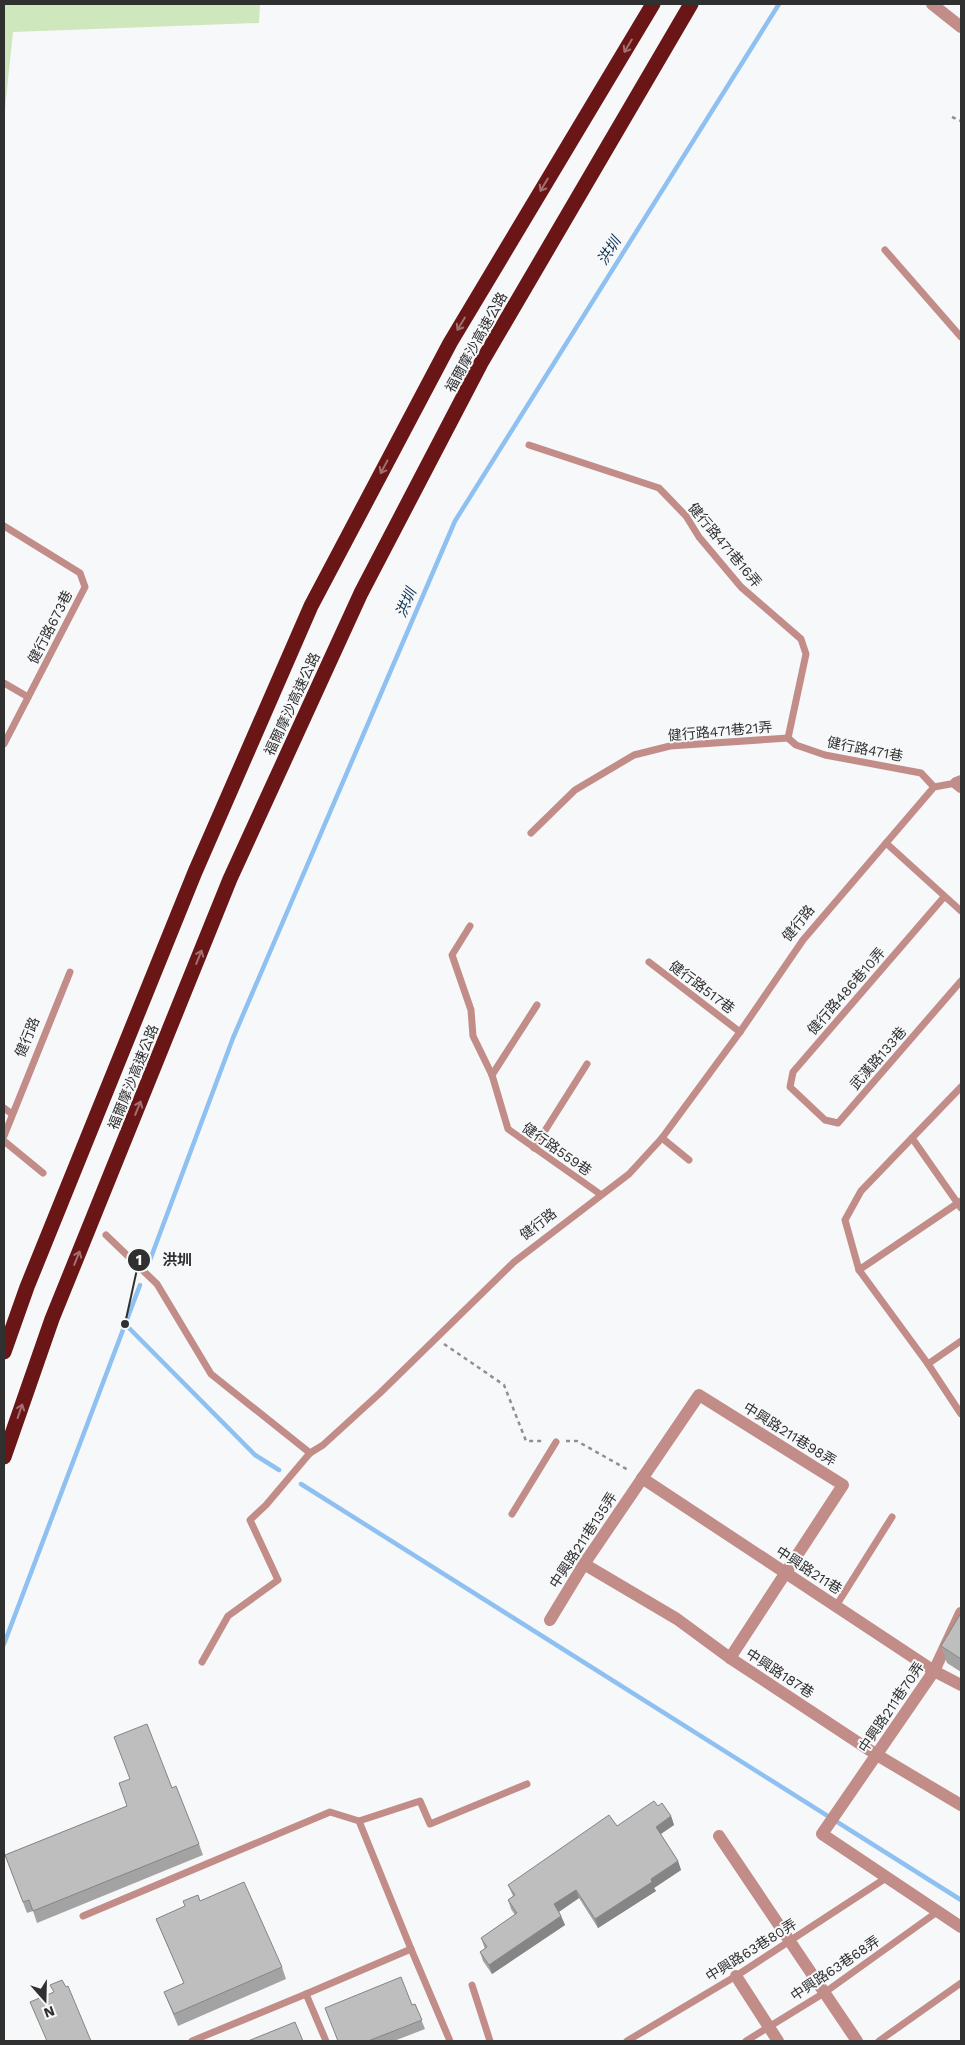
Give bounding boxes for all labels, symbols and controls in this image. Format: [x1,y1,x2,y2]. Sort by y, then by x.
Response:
one-way arrow [622,38,632,52]
one-way arrow [539,177,549,191]
water label: 洪圳 [593,232,626,268]
street label: 福爾摩沙高速公路 [442,289,510,395]
one-way arrow [455,317,465,331]
one-way arrow [379,460,389,475]
street label: 健行路471巷16弄 [685,500,765,590]
water label: 洪圳 [392,584,421,620]
street label: 健行路673巷 [25,588,75,666]
street label: 福爾摩沙高速公路 [261,650,323,758]
street label: 健行路471巷21弄 [667,718,773,744]
street label: 健行路471巷 [826,734,904,764]
street label: 健行路 [779,902,817,944]
street label: 健行路486巷10弄 [804,944,888,1038]
one-way arrow [194,950,204,965]
street label: 健行路517巷 [666,957,738,1017]
street label: 健行路 [12,1015,42,1059]
street label: 福爾摩沙高速公路 [105,1022,161,1132]
street label: 武漢路133巷 [846,1023,910,1093]
one-way arrow [133,1101,143,1116]
street label: 健行路559巷 [519,1119,595,1179]
street label: 健行路 [517,1205,559,1243]
callout: 洪圳 [127,1245,202,1275]
one-way arrow [73,1251,82,1266]
text: 1 [136,1251,142,1269]
text: 洪圳 [162,1251,192,1269]
street label: 中興路211巷98弄 [741,1399,839,1469]
one-way arrow [16,1403,25,1419]
street label: 中興路211巷135弄 [546,1489,620,1591]
street label: 中興路211巷 [773,1543,845,1597]
street label: 中興路187巷 [743,1645,817,1701]
street label: 中興路211巷70弄 [855,1659,927,1755]
street label: 中興路63巷80弄 [703,1916,799,1984]
street label: 中興路63巷68弄 [787,1932,883,2004]
north arrow [20,1975,70,2025]
text: N [42,2003,57,2022]

